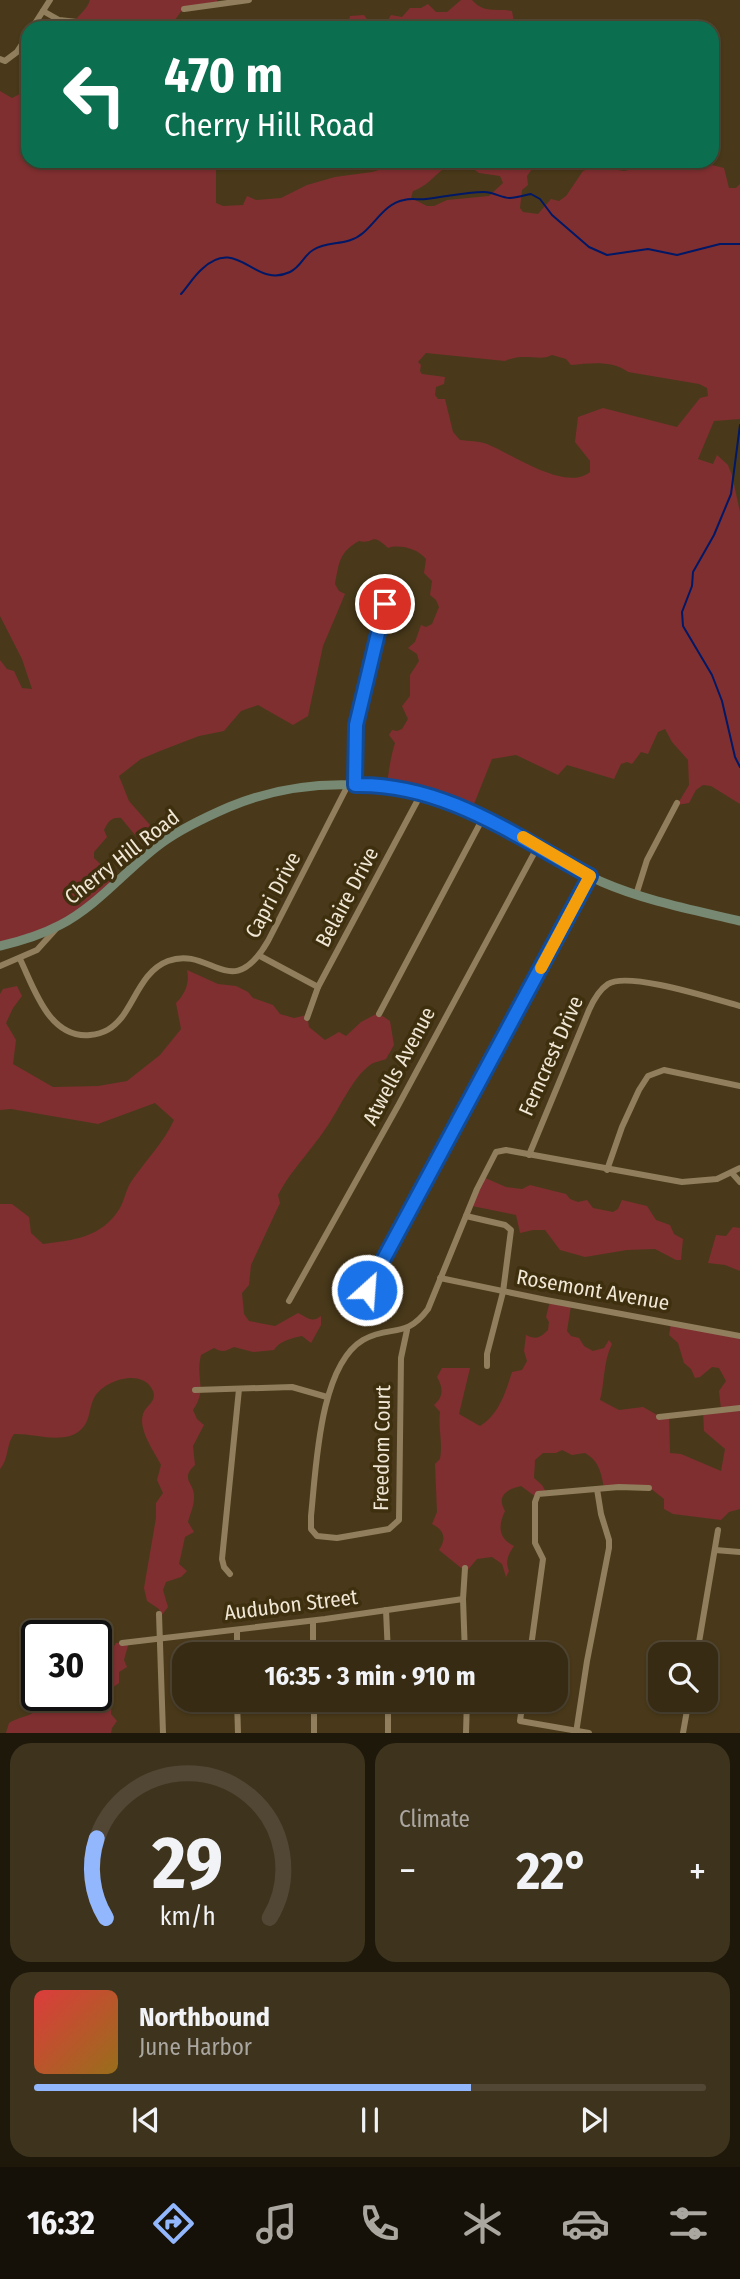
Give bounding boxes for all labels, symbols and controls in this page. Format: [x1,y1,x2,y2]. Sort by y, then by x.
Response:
text: 470 m [164,46,283,105]
icon: left [49,49,140,140]
text: Cherry Hill Road [164,106,375,144]
pin [355,574,415,634]
icon: arrive [366,585,404,623]
street label: Cherry Hill Road [59,804,185,910]
street label: Belaire Drive [310,843,384,951]
street label: Capri Drive [239,847,307,943]
street label: Ferncrest Drive [513,992,589,1120]
street label: Atwells Avenue [357,1002,441,1130]
position arrow [330,1253,404,1327]
street label: Rosemont Avenue [515,1264,671,1316]
street label: Freedom Court [368,1385,396,1511]
street label: Audubon Street [223,1584,359,1626]
speed limit sign: 30 [21,1620,112,1711]
map controls [648,1642,718,1712]
button: search [648,1642,718,1712]
text: 16:35 · 3 min · 910 m [265,1661,475,1692]
text: Climate [399,1805,470,1833]
text: 29 [151,1821,223,1908]
text: 22° [516,1840,589,1903]
text: − [399,1848,416,1894]
text: + [689,1848,706,1894]
text: km/h [160,1902,215,1932]
text: Northbound [139,2002,270,2033]
text: June Harbor [139,2033,252,2061]
icon: previous [127,2101,165,2139]
icon: pause [351,2101,389,2139]
icon: next [575,2101,613,2139]
icon: directions [149,2199,198,2248]
icon: music [252,2199,301,2248]
icon: phone [355,2199,404,2248]
icon: climate [458,2199,507,2248]
icon: car [561,2199,610,2248]
icon: filters [664,2199,713,2248]
text: 16:32 [27,2204,95,2242]

